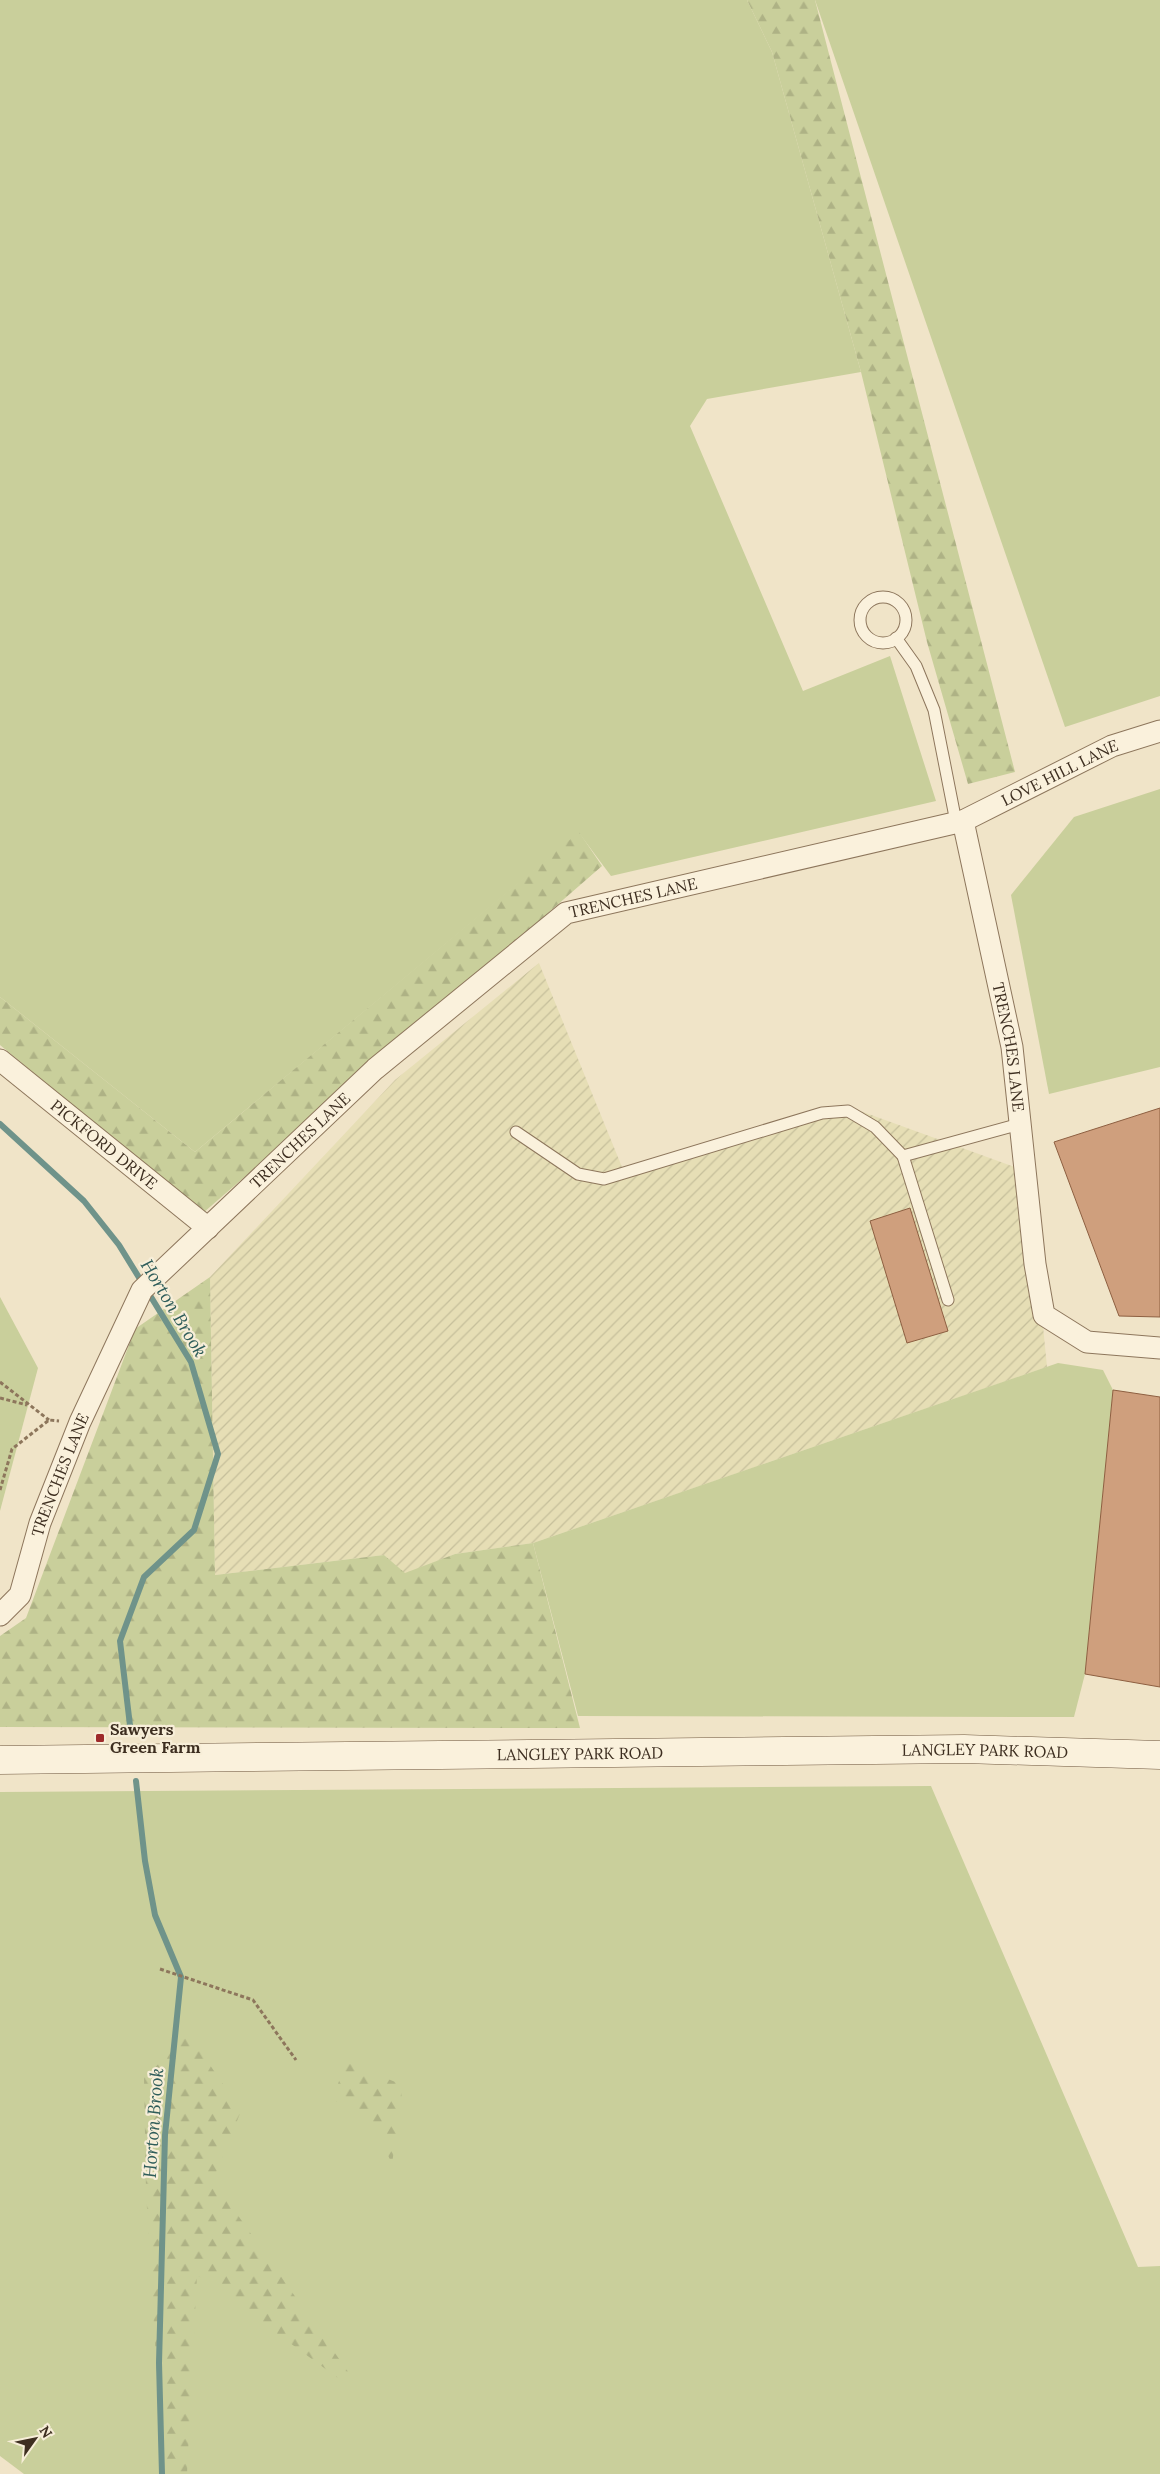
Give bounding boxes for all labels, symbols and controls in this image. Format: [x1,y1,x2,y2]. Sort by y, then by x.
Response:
street label: LOVE HILL LANE [998,735,1120,810]
street label: TRENCHES LANE [567,873,699,922]
street label: TRENCHES LANE [988,981,1029,1113]
street label: TRENCHES LANE [245,1088,354,1193]
street label: PICKFORD DRIVE [47,1095,162,1193]
water label: Horton Brook [136,1255,212,1361]
street label: TRENCHES LANE [27,1410,93,1539]
place label: Sawyers Green Farm [110,1719,201,1757]
marker: Sawyers Green Farm [94,1732,106,1744]
street label: LANGLEY PARK ROAD [902,1739,1068,1762]
street label: LANGLEY PARK ROAD [497,1742,663,1764]
water label: Horton Brook [138,2067,168,2179]
north arrow [10,2414,60,2464]
text: N [35,2422,56,2442]

